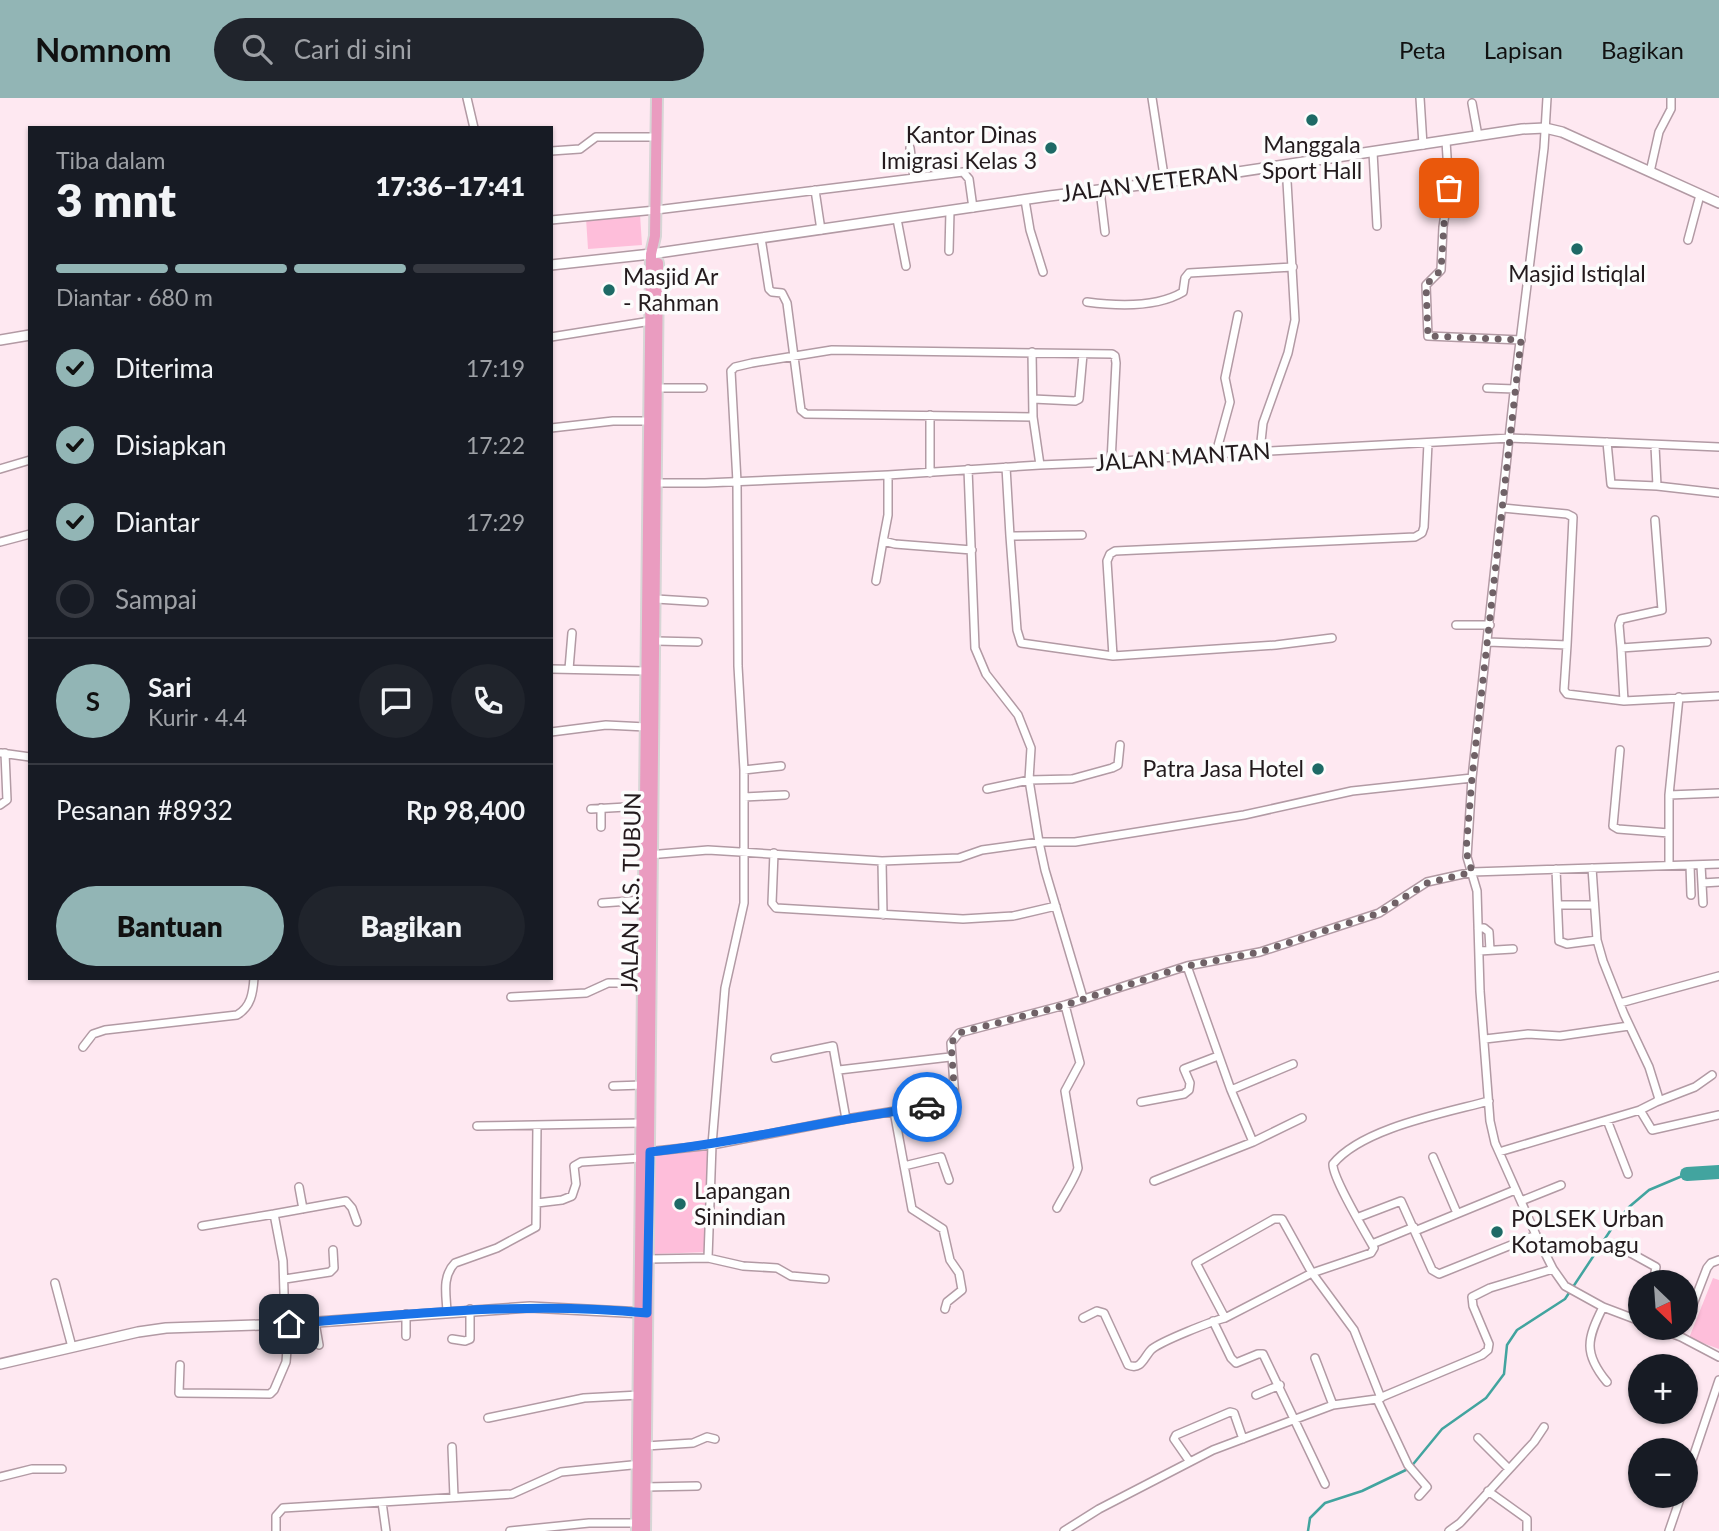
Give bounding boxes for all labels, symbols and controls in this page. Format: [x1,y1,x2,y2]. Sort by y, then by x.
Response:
search box [214,18,704,81]
text: Nomnom [35,29,172,69]
icon: search [238,30,276,68]
text: Cari di sini [294,33,412,65]
text: Peta [1399,35,1446,64]
text: Lapisan [1484,35,1563,64]
text: Bagikan [1601,35,1684,64]
marker: Manggala Sport Hall [1304,112,1320,128]
place label: Kantor Dinas Imigrasi Kelas 3 [881,120,1037,174]
place label: Manggala Sport Hall [1262,130,1362,184]
marker: Kantor Dinas Imigrasi Kelas 3 [1043,140,1059,156]
text: Tiba dalam [56,146,165,174]
street label: JALAN VETERAN [1060,157,1240,207]
pin [1419,158,1479,218]
icon: bag [1430,169,1468,207]
text: 17:36–17:41 [375,170,525,202]
text: 3 mnt [56,172,176,227]
marker: Masjid Istiqlal [1569,241,1585,257]
place label: Masjid Istiqlal [1508,259,1646,287]
place label: Masjid Ar - Rahman [623,262,719,316]
marker: Masjid Ar - Rahman [601,282,617,298]
text: Diantar · 680 m [56,283,213,311]
icon: check [56,349,94,387]
text: Diterima [115,352,214,384]
text: 17:19 [466,354,525,382]
icon: check [56,426,94,464]
text: Disiapkan [115,429,226,461]
text: 17:22 [466,431,525,459]
street label: JALAN MANTAN [1094,436,1271,476]
icon: check [56,503,94,541]
text: Diantar [115,506,200,538]
text: 17:29 [466,508,525,536]
text: Sampai [115,583,197,615]
button: chat [359,664,433,738]
button: phone [451,664,525,738]
text: Sari [148,671,192,703]
text: S [86,685,100,717]
text: Kurir · 4.4 [148,703,247,731]
place label: Patra Jasa Hotel [1142,754,1304,782]
marker: Patra Jasa Hotel [1310,761,1326,777]
street label: JALAN K.S. TUBUN [614,792,646,992]
text: Pesanan #8932 [56,794,233,826]
text: Rp 98,400 [406,794,525,826]
button: Bantuan [56,886,284,966]
button: Bagikan [298,886,525,966]
courier [892,1072,962,1142]
icon: car [908,1088,946,1126]
place label: Lapangan Sinindian [694,1176,791,1230]
marker: Lapangan Sinindian [672,1196,688,1212]
place label: POLSEK Urban Kotamobagu [1511,1204,1664,1258]
marker: POLSEK Urban Kotamobagu [1489,1224,1505,1240]
north arrow [1628,1270,1698,1340]
map controls [1628,1270,1698,1508]
pin [259,1294,319,1354]
icon: home [270,1305,308,1343]
button: + [1628,1354,1698,1424]
button: − [1628,1438,1698,1508]

